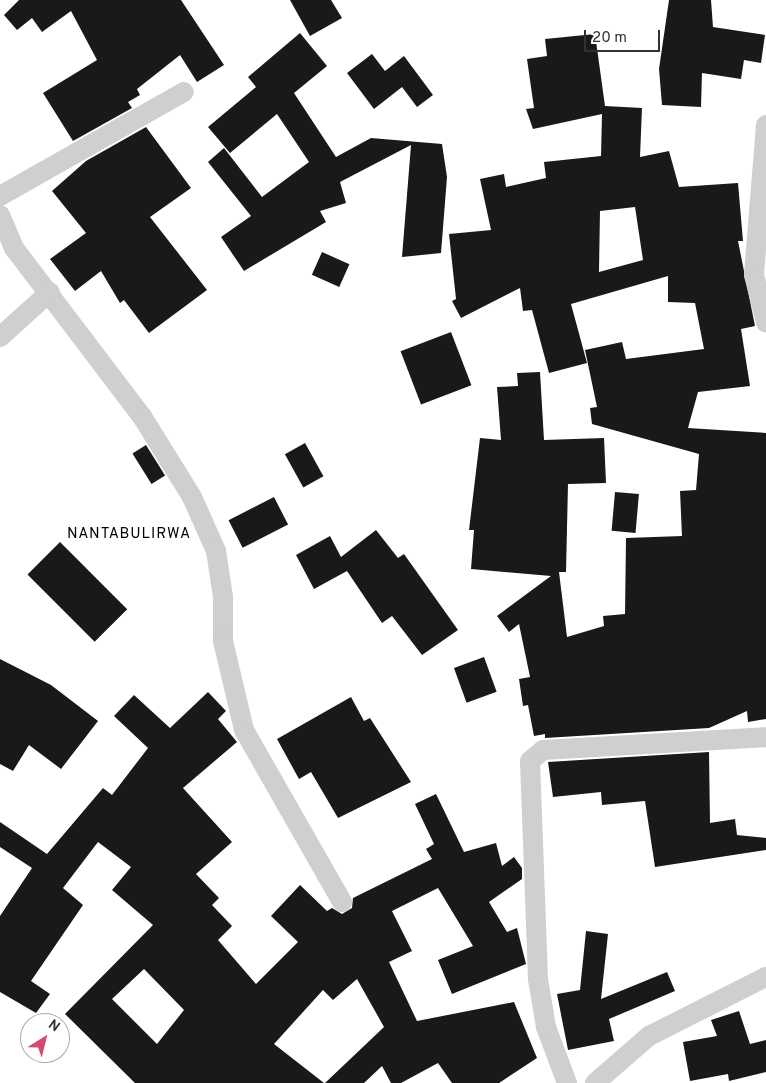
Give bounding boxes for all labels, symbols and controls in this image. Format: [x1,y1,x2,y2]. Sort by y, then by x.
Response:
scale bar [586,20,662,52]
text: 20 m [592,29,627,48]
district label: NANTABULIRWA [65,526,193,544]
north arrow [20,1013,70,1063]
text: N [44,1016,63,1036]

